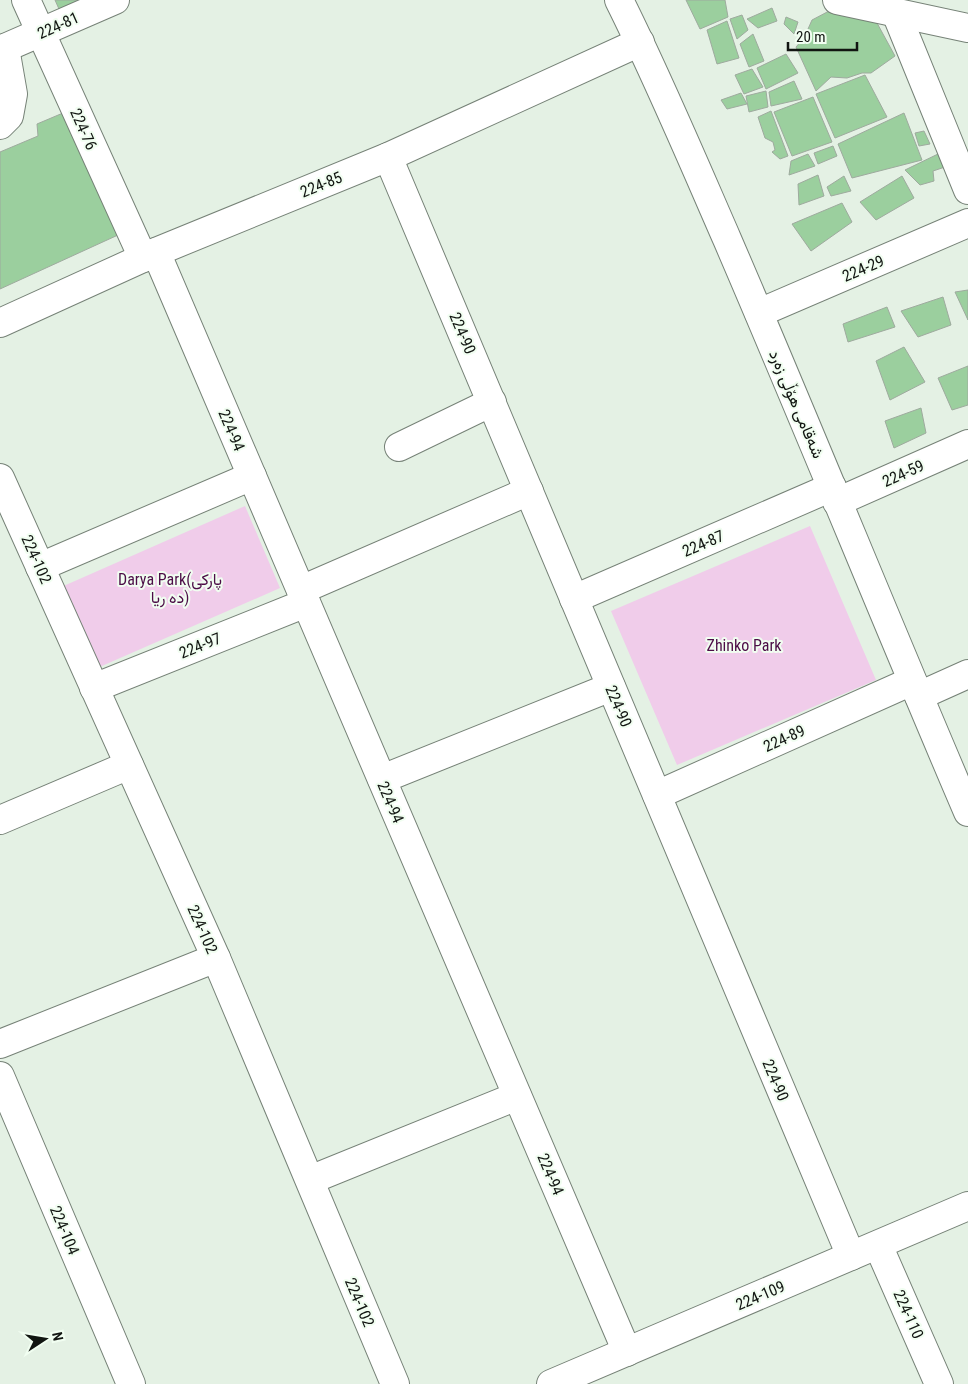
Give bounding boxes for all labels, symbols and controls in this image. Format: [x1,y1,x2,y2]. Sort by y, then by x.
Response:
street label: 224-81 [34,8,82,43]
scale bar [788,20,857,52]
text: 20 m [796,28,826,46]
street label: 224-76 [66,105,101,153]
street label: 224-85 [297,167,345,201]
street label: 224-29 [839,251,887,286]
street label: 224-90 [445,309,480,357]
street label: شەقامی هۆڵی زەرد [764,347,828,462]
street label: 224-94 [214,406,249,454]
street label: 224-59 [879,456,927,491]
street label: 224-87 [679,526,727,561]
street label: 224-102 [17,532,56,587]
park label: Darya Park(پارکی ده ریا) [118,570,222,608]
street label: 224-97 [176,628,224,662]
park label: Zhinko Park [707,636,782,655]
street label: 224-90 [601,682,636,730]
street label: 224-89 [760,721,808,756]
street label: 224-94 [373,778,408,826]
street label: 224-102 [183,902,222,957]
street label: 224-90 [758,1056,793,1104]
street label: 224-94 [533,1150,568,1198]
street label: 224-104 [46,1203,83,1258]
street label: 224-102 [341,1275,378,1330]
street label: 224-109 [733,1277,788,1314]
street label: 224-110 [889,1287,928,1342]
north arrow [20,1314,70,1364]
text: N [49,1330,66,1342]

